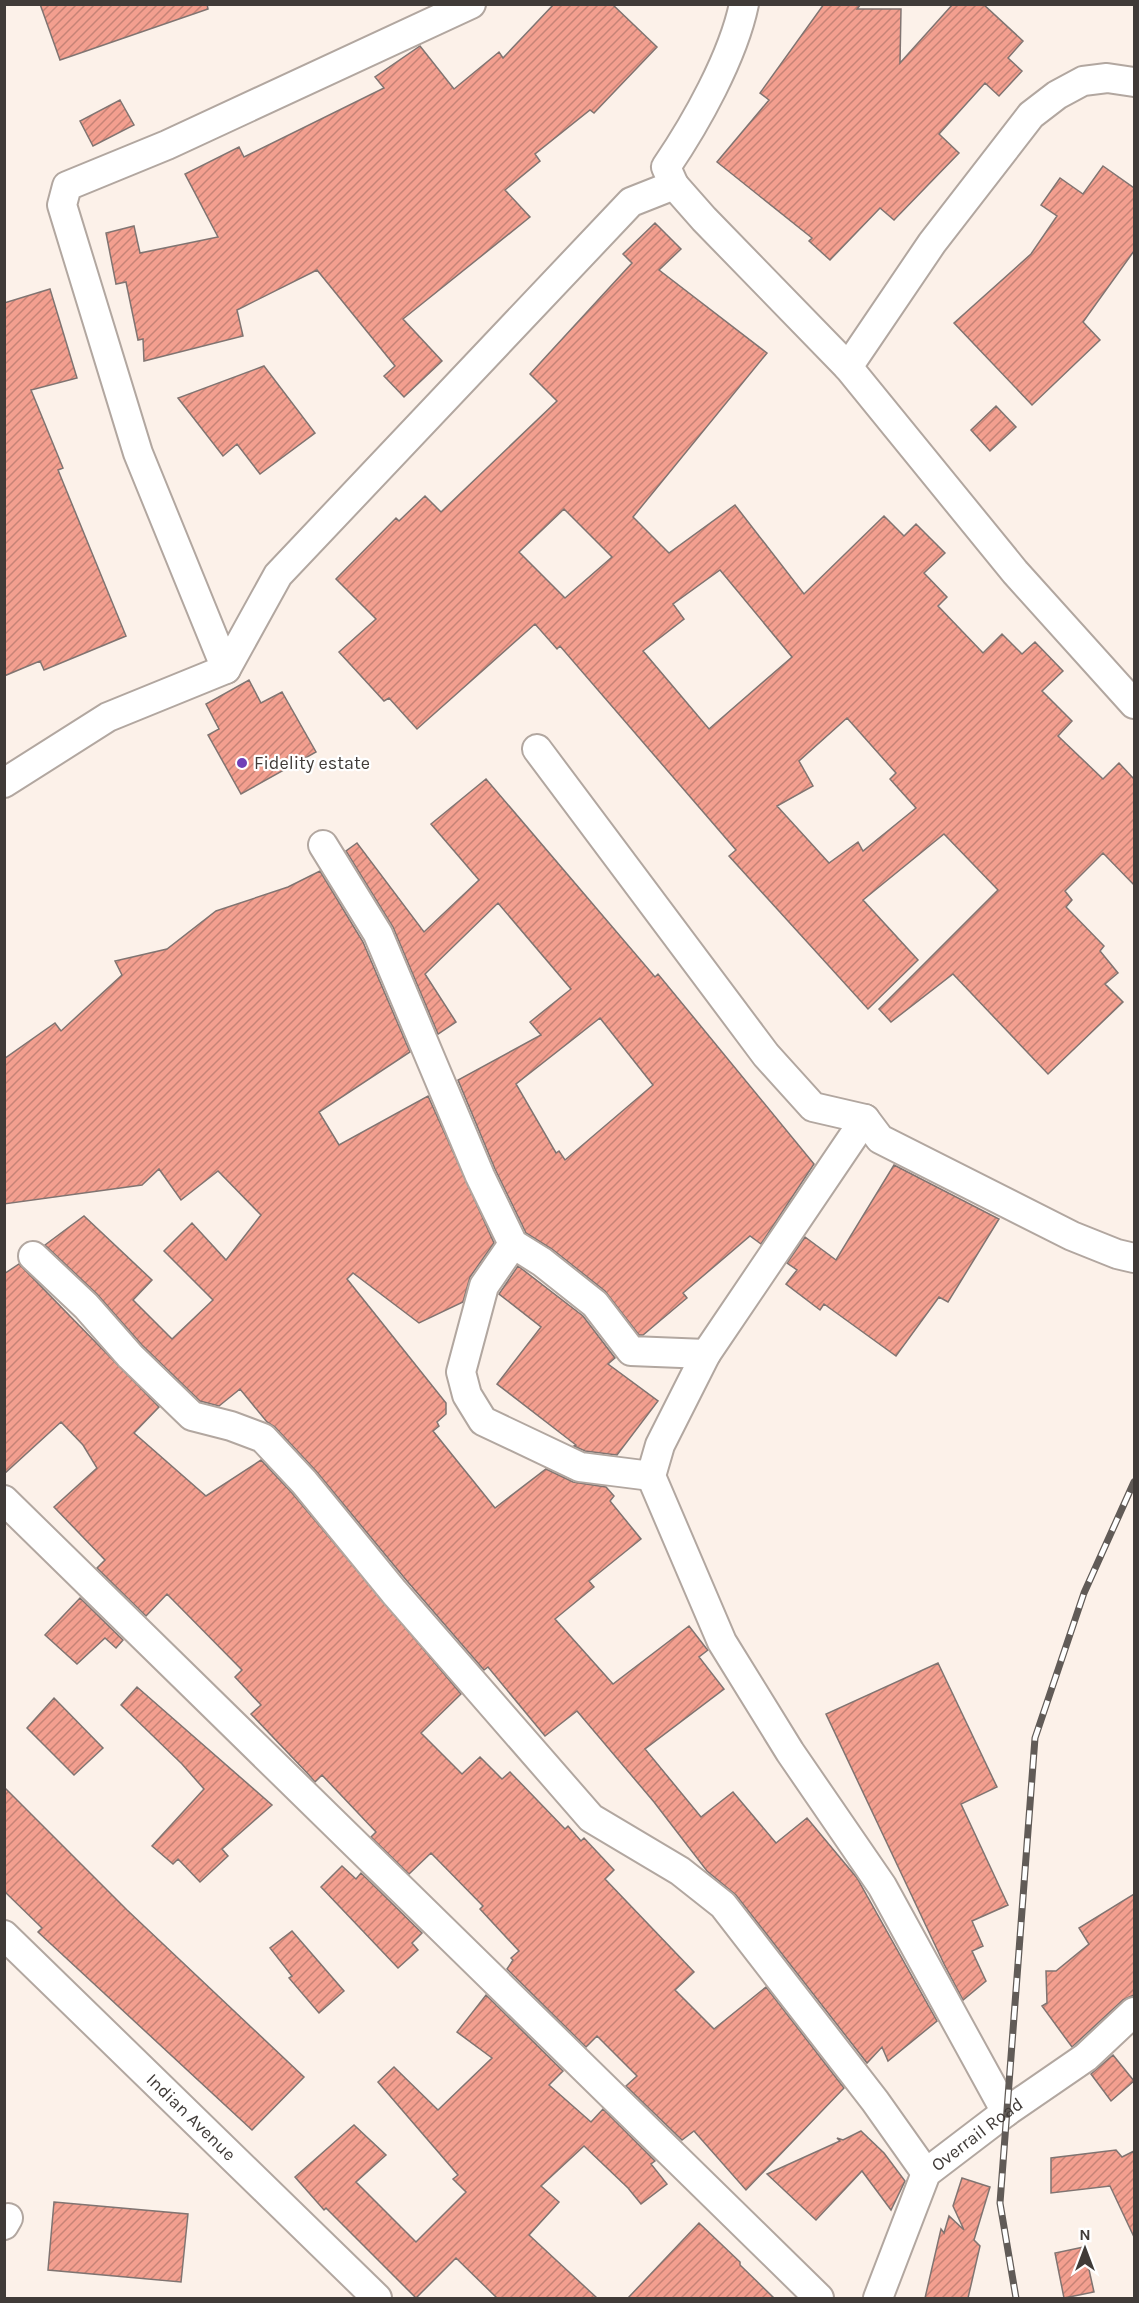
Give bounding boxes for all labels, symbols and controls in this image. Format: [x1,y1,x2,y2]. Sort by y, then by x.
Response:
place label: Fidelity estate [254,752,370,774]
marker: Fidelity estate [235,756,249,770]
street label: Indian Avenue [142,2069,240,2165]
street label: Overrail Road [927,2093,1027,2176]
north arrow [1055,2219,1115,2279]
text: N [1079,2225,1091,2244]

